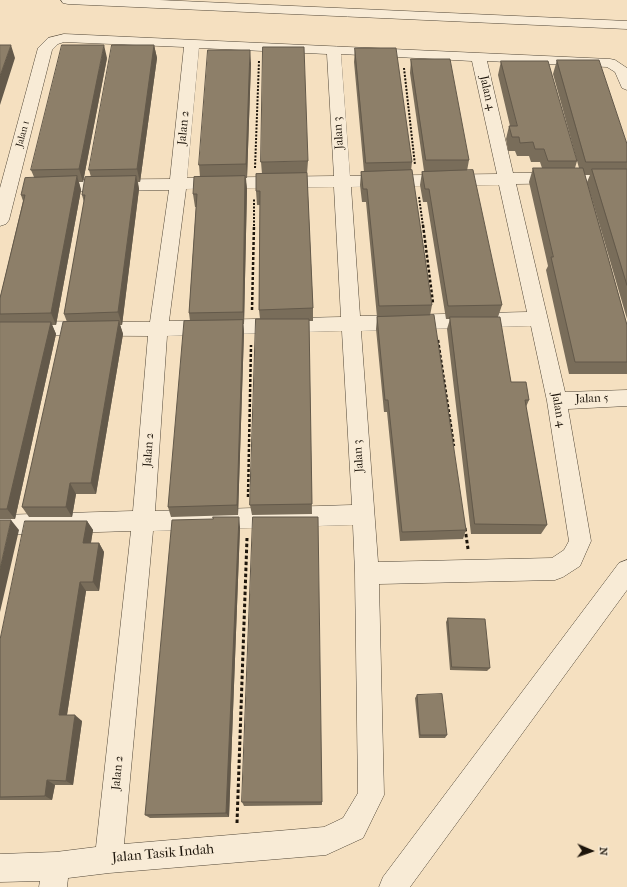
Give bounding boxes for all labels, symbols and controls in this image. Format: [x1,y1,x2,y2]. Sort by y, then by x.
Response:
street label: Jalan 4 [476,74,498,112]
street label: Jalan 2 [175,110,193,146]
street label: Jalan 3 [331,116,347,150]
street label: Jalan 1 [14,119,32,149]
street label: Jalan 4 [548,391,568,429]
street label: Jalan 5 [575,391,609,407]
street label: Jalan 2 [141,432,157,468]
street label: Jalan 3 [351,439,367,473]
street label: Jalan 2 [109,755,127,791]
north arrow [571,831,611,871]
street label: Jalan Tasik Indah [111,841,215,867]
text: N [597,847,610,856]

